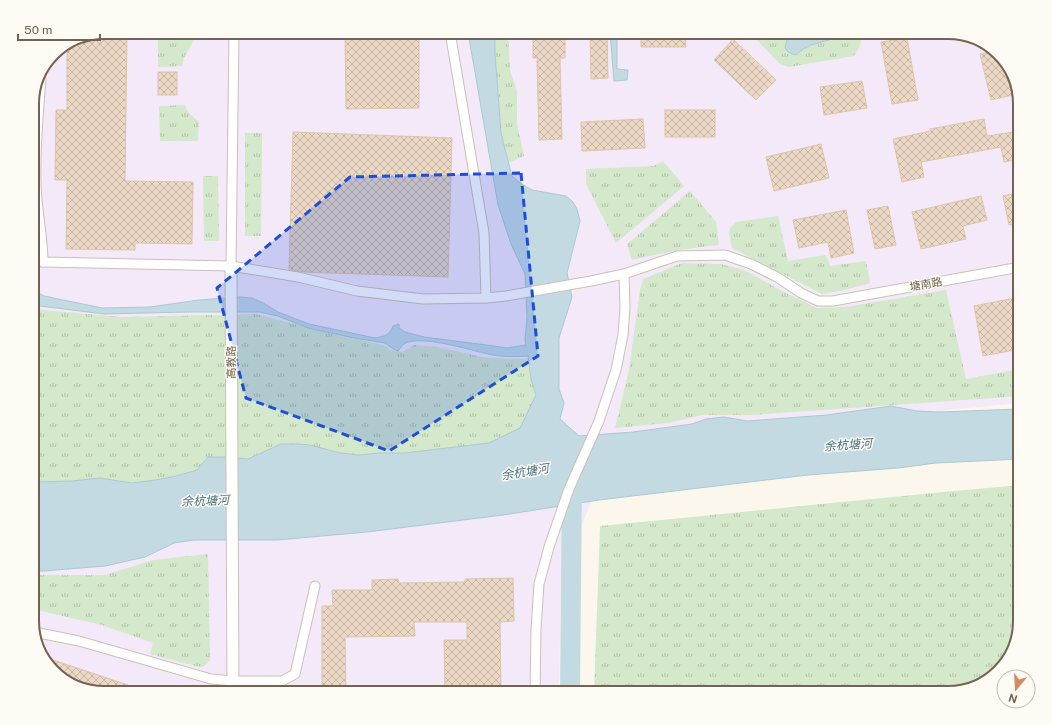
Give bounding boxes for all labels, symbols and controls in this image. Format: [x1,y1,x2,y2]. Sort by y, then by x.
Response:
scale bar [18,16,100,42]
text: 50 m [24,23,52,37]
street label: 塘南路 [909,275,943,293]
street label: 高教路 [225,346,237,379]
water label: 余杭塘河 [824,436,874,454]
water label: 余杭塘河 [500,461,552,483]
water label: 余杭塘河 [181,493,231,509]
north arrow [996,669,1036,709]
text: N [1007,691,1019,706]

